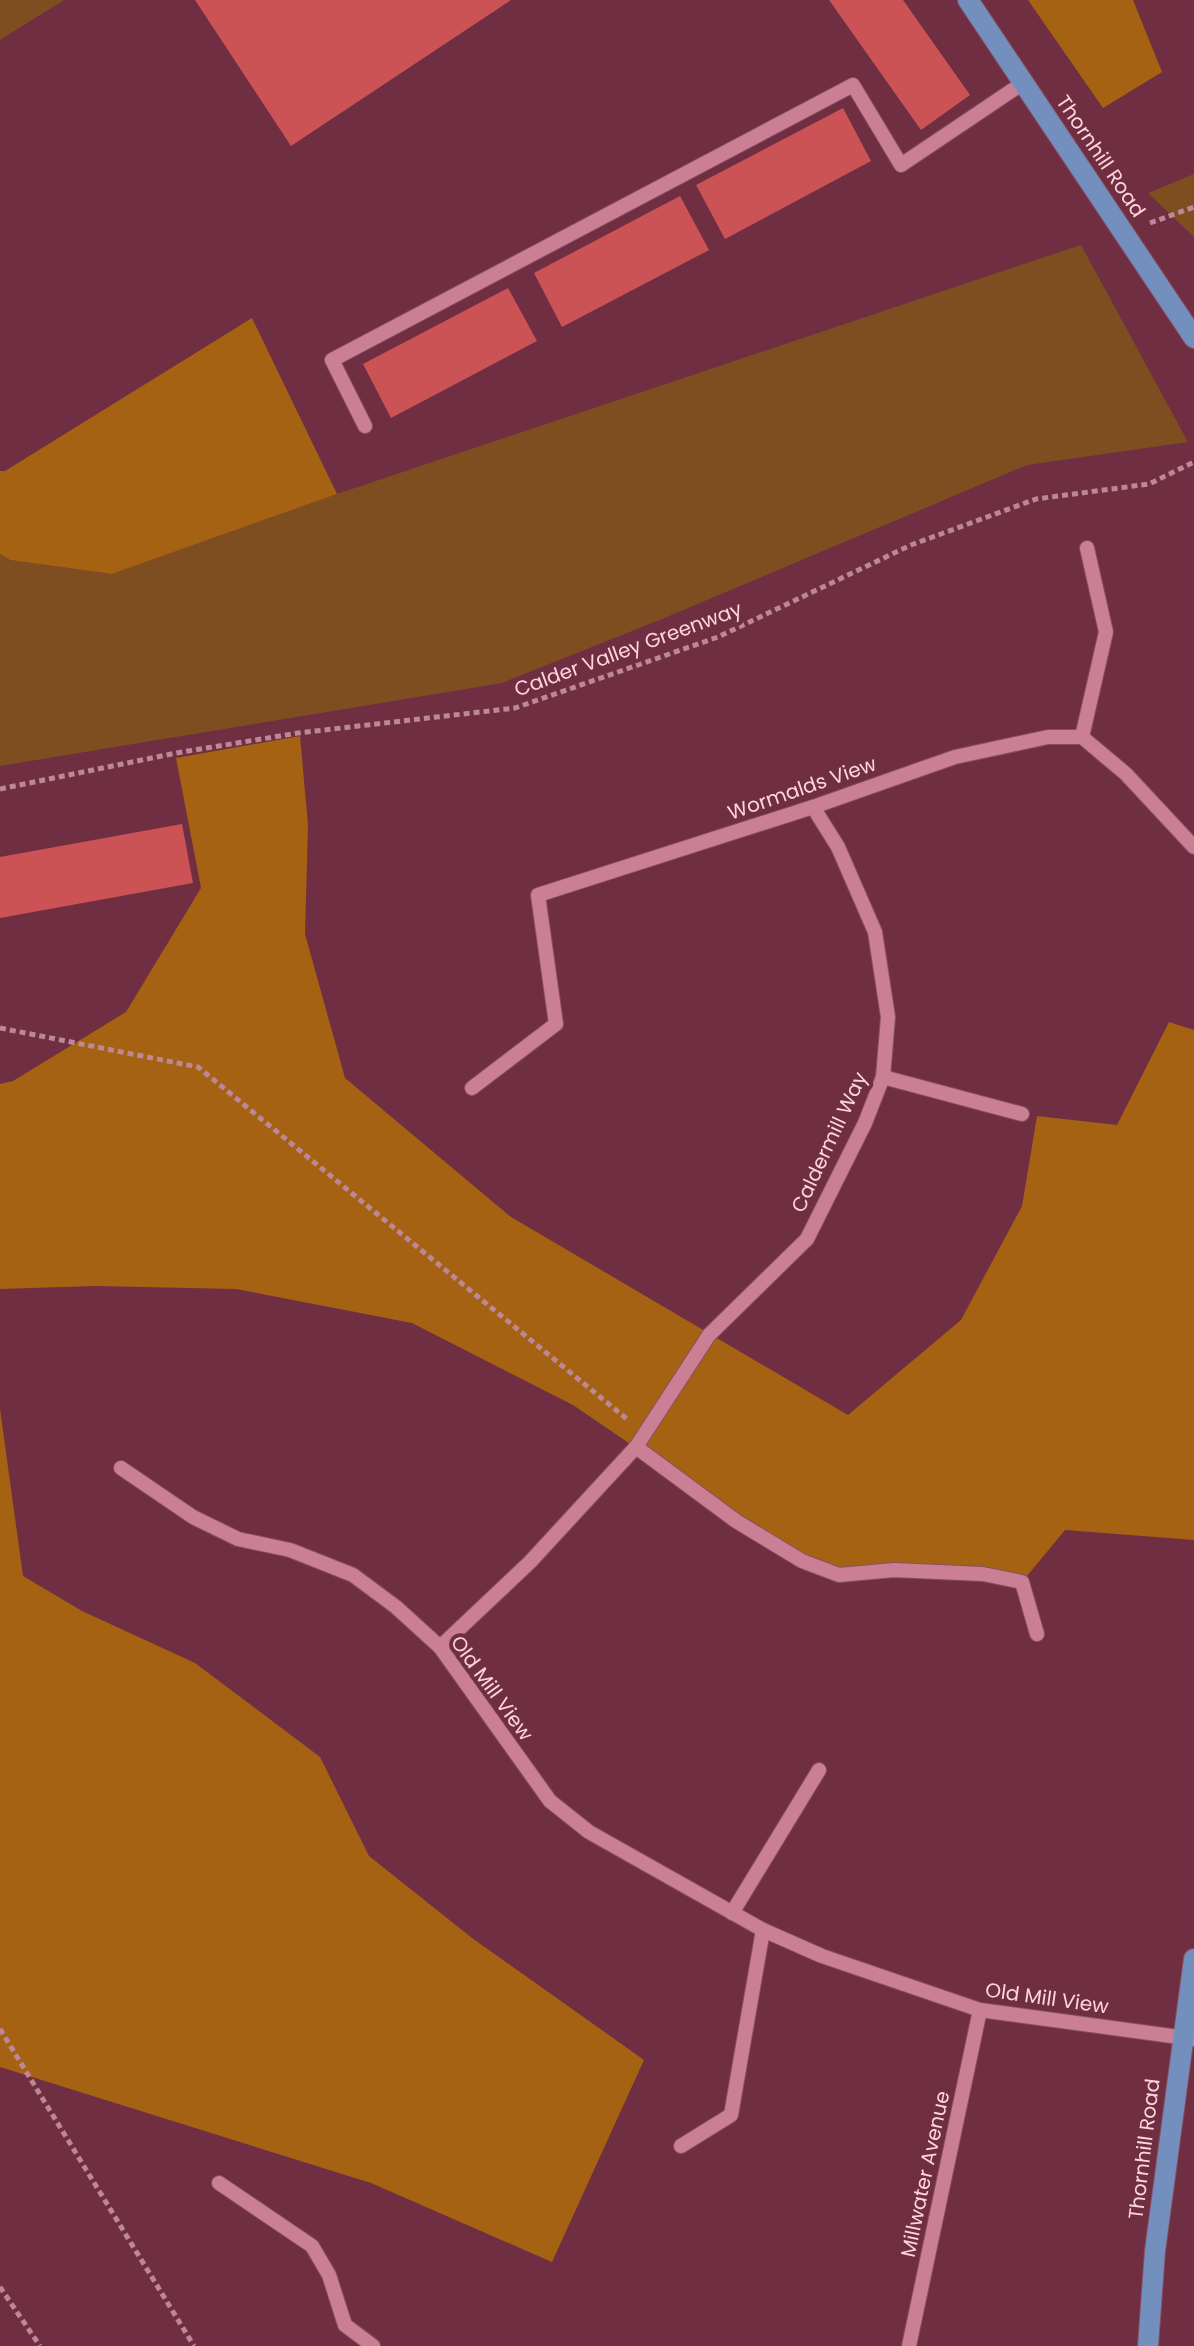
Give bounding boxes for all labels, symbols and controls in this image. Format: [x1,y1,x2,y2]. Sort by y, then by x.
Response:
street label: Thornhill Road [1050,89,1152,223]
street label: Calder Valley Greenway [510,595,746,703]
street label: Wormalds View [724,749,881,827]
street label: Caldermill Way [784,1067,874,1217]
street label: Old Mill View [444,1630,540,1747]
street label: Old Mill View [984,1976,1111,2021]
street label: Thornhill Road [1121,2077,1167,2221]
street label: Millwater Avenue [894,2088,956,2260]

